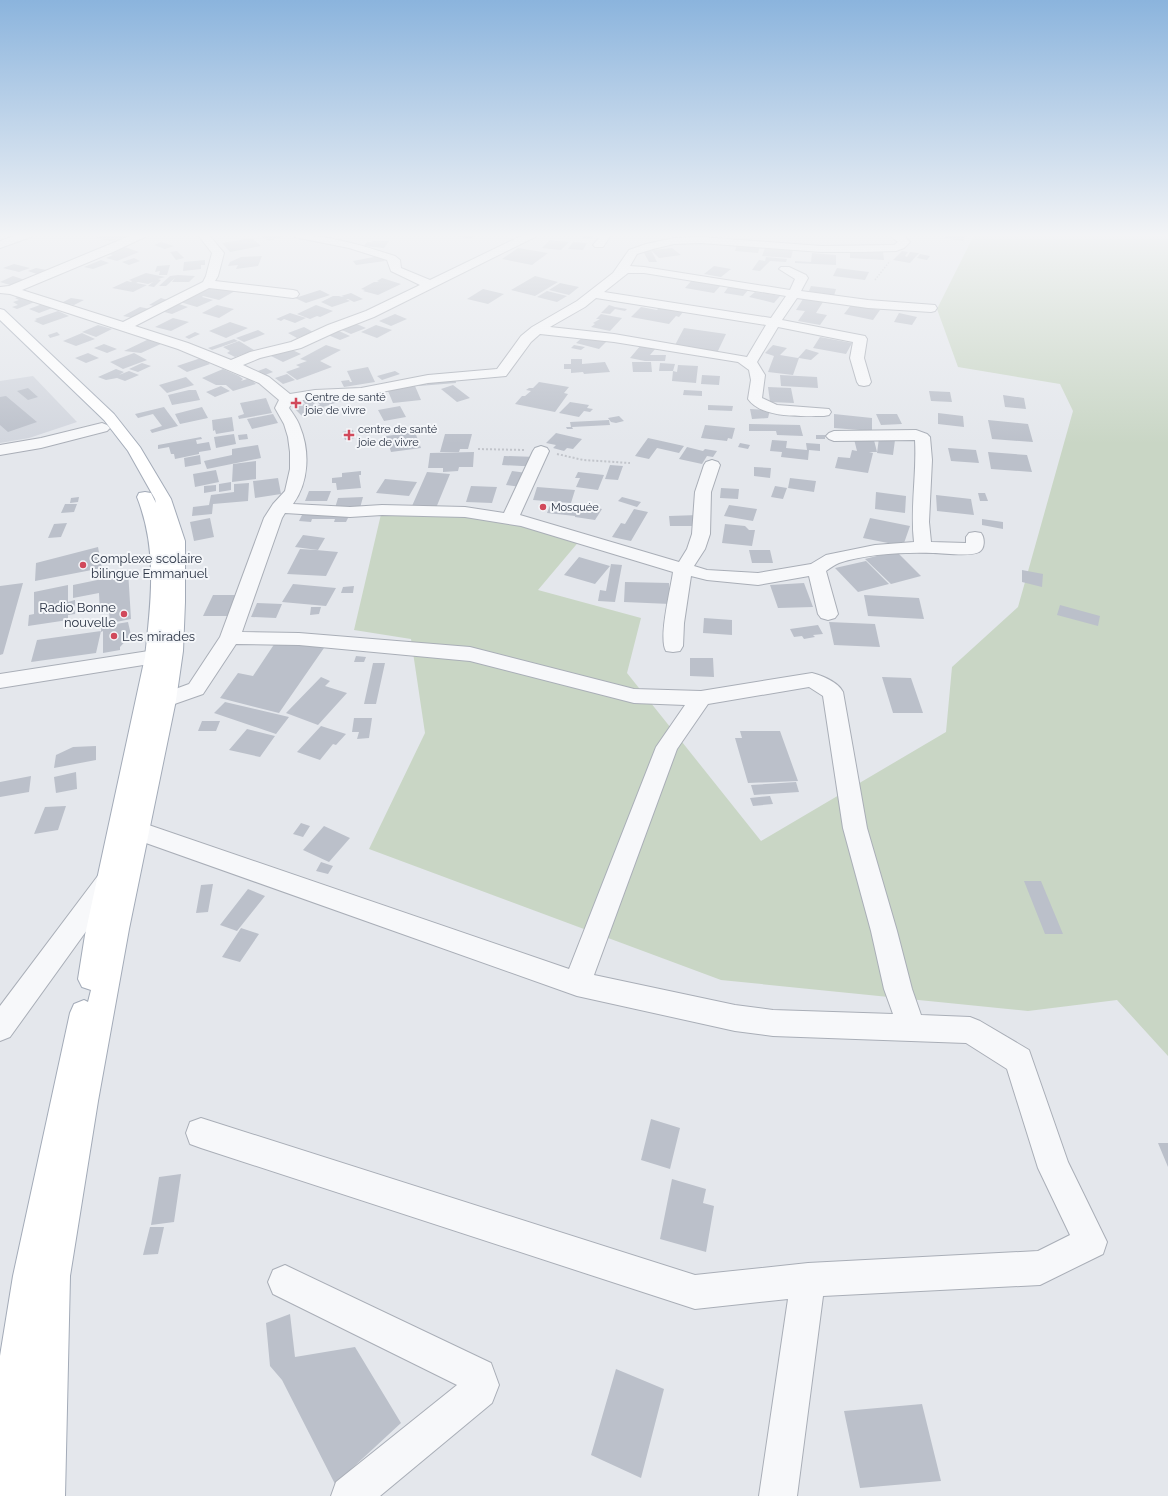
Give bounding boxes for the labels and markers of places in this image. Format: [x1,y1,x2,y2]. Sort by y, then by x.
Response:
place label: Centre de santé joie de vivre [303,391,386,417]
marker: Centre de santé joie de vivre [290,397,302,409]
place label: centre de santé joie de vivre [356,423,438,449]
marker: centre de santé joie de vivre [343,429,355,441]
place label: Mosquée [551,501,599,514]
marker: Mosquée [538,502,548,512]
place label: Complexe scolaire bilingue Emmanuel [91,551,208,581]
marker: Complexe scolaire bilingue Emmanuel [78,560,88,570]
place label: Radio Bonne nouvelle [39,600,116,630]
marker: Radio Bonne nouvelle [119,609,129,619]
place label: Les mirades [122,629,195,644]
marker: Les mirades [109,631,119,641]

